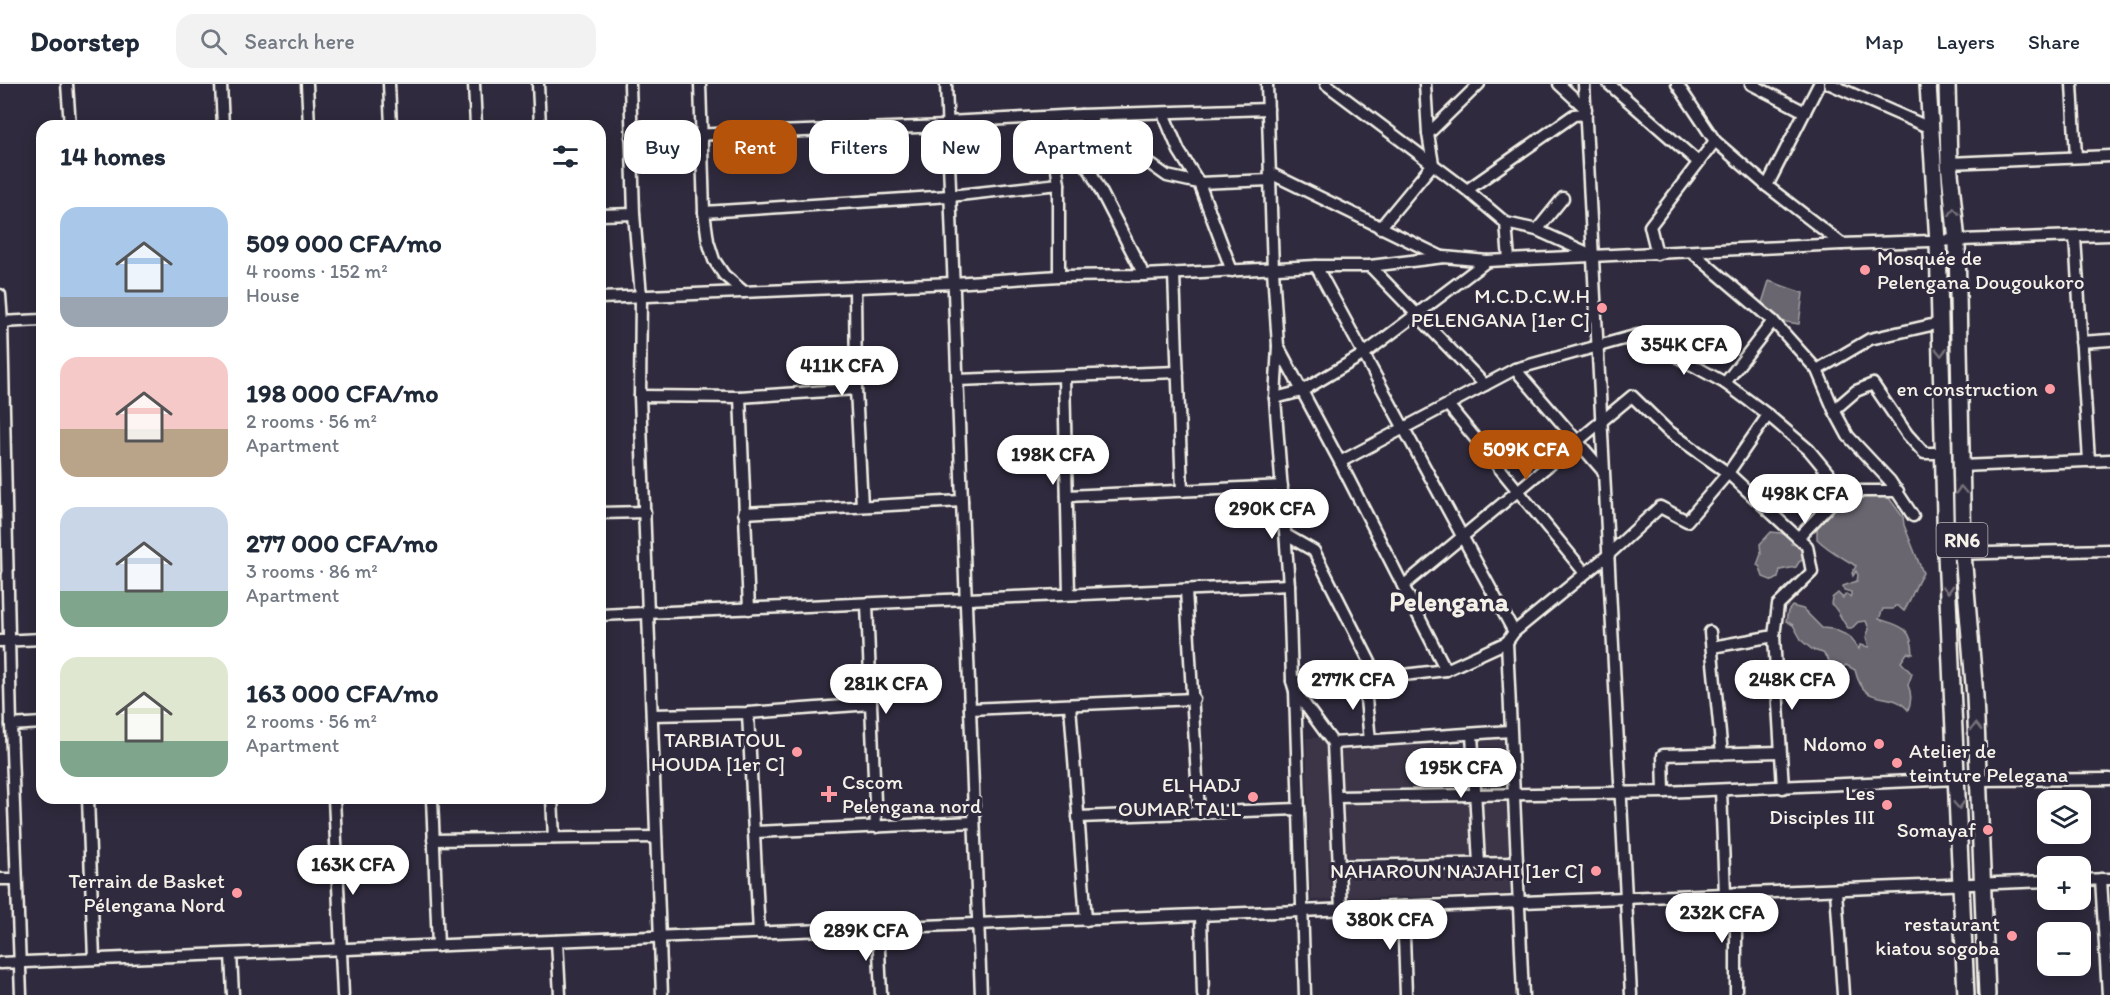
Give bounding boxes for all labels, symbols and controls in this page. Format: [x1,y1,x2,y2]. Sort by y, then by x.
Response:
search box [176,14,596,68]
text: Doorstep [30,24,140,58]
icon: search [197,25,230,58]
text: Search here [245,28,355,55]
text: Map [1865,29,1904,54]
text: Layers [1937,29,1995,54]
text: Share [2028,29,2080,54]
chip: Buy [624,120,701,174]
chip: Rent [713,120,797,174]
chip: Filters [809,120,909,174]
chip: New [921,120,1001,174]
chip: Apartment [1013,120,1153,174]
text: 14 homes [60,140,166,172]
icon: filters [549,140,582,173]
one-way arrow [1948,207,1961,216]
text: 509 000 CFA/mo [246,227,442,259]
icon: home [108,231,180,303]
place label: Mosquée de Pelengana Dougoukoro [1877,245,2084,294]
text: 4 rooms · 152 m² [246,259,388,283]
marker: Mosquée de Pelengana Dougoukoro [1858,263,1872,277]
text: House [246,283,300,307]
place label: M.C.D.C.W.H PELENGANA [1er C] [1411,283,1590,332]
marker: M.C.D.C.W.H PELENGANA [1er C] [1595,301,1609,315]
pin: 354K CFA [1622,325,1746,376]
text: 354K CFA [1641,332,1727,356]
pin: 411K CFA [780,346,904,397]
one-way arrow [1935,348,1947,357]
text: 411K CFA [800,353,884,377]
place label: en construction [1896,376,2038,401]
text: 198 000 CFA/mo [246,377,438,409]
icon: home [108,381,180,453]
marker: en construction [2043,382,2057,396]
text: 2 rooms · 56 m² [246,409,377,433]
pin: 509K CFA [1464,430,1588,481]
text: Apartment [246,433,339,457]
pin: 198K CFA [991,435,1115,486]
text: 509K CFA [1483,437,1569,461]
text: 198K CFA [1011,442,1095,466]
pin: 498K CFA [1743,474,1867,525]
text: 498K CFA [1762,481,1848,505]
one-way arrow [1955,486,1967,495]
pin: 290K CFA [1210,489,1334,540]
text: 290K CFA [1229,496,1315,520]
road number: RN6 [1936,523,1988,557]
text: 277 000 CFA/mo [246,527,438,559]
icon: home [108,531,180,603]
text: 3 rooms · 86 m² [246,559,378,583]
text: Apartment [246,583,339,607]
one-way arrow [1941,584,1954,593]
district label: Pelengana [1389,585,1510,618]
pin: 277K CFA [1291,660,1415,711]
pin: 248K CFA [1730,660,1854,711]
pin: 281K CFA [824,664,948,715]
text: 277K CFA [1311,667,1395,691]
text: 248K CFA [1749,667,1835,691]
text: 281K CFA [844,671,928,695]
text: 163 000 CFA/mo [246,677,439,709]
icon: home [108,681,180,753]
text: 2 rooms · 56 m² [246,709,377,733]
one-way arrow [1970,722,1982,731]
place label: TARBIATOUL HOUDA [1er C] [651,727,785,776]
place label: Ndomo [1803,731,1867,756]
text: Apartment [246,733,339,757]
marker: Ndomo [1872,737,1886,751]
place label: Atelier de teinture Pelegana [1909,738,2068,787]
marker: TARBIATOUL HOUDA [1er C] [790,745,804,759]
pin: 195K CFA [1399,748,1523,799]
text: 195K CFA [1419,755,1503,779]
marker: Atelier de teinture Pelegana [1890,756,1904,770]
place label: Cscom Pelengana nord [842,769,982,818]
place label: EL HADJ OUMAR TALL [1118,772,1241,821]
place label: Les Disciples III [1769,780,1875,829]
marker: Cscom Pelengana nord [820,785,838,803]
marker: EL HADJ OUMAR TALL [1246,790,1260,804]
map controls [2037,790,2091,976]
button: layers [2037,790,2091,844]
marker: Les Disciples III [1880,798,1894,812]
one-way arrow [1952,800,1965,809]
place label: Somayaf [1897,817,1976,842]
marker: Somayaf [1981,823,1995,837]
pin: 163K CFA [291,845,415,896]
text: 163K CFA [311,852,395,876]
button: + [2037,856,2091,910]
place label: NAHAROUN NAJAHI [1er C] [1330,858,1584,883]
marker: NAHAROUN NAJAHI [1er C] [1589,864,1603,878]
place label: Terrain de Basket Pélengana Nord [68,868,226,917]
marker: Terrain de Basket Pélengana Nord [230,886,244,900]
pin: 232K CFA [1660,893,1784,944]
pin: 380K CFA [1328,900,1452,951]
text: 232K CFA [1679,900,1765,924]
text: 380K CFA [1346,907,1434,931]
pin: 289K CFA [804,911,928,962]
place label: restaurant kiatou sogoba [1875,911,2000,960]
text: 289K CFA [823,918,909,942]
button: − [2037,922,2091,976]
marker: restaurant kiatou sogoba [2005,929,2019,943]

